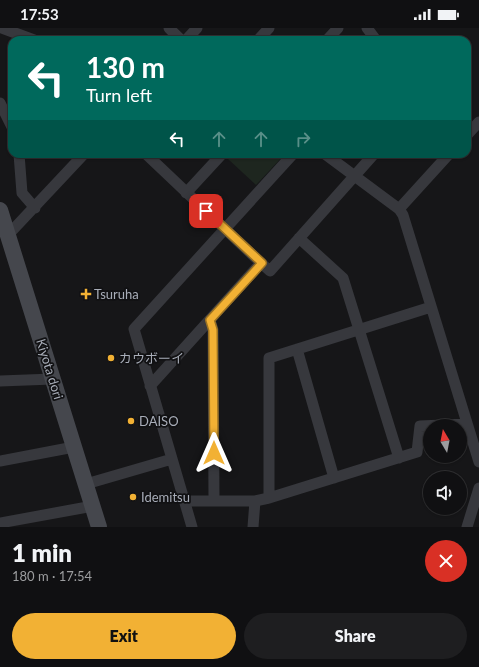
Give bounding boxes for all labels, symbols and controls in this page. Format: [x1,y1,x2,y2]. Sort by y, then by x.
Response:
text: 17:53 [20,5,59,23]
text: 130 m [86,50,165,84]
icon: left [20,52,72,104]
text: Turn left [86,84,152,106]
icon: left [166,128,188,150]
icon: ahead [208,128,230,150]
icon: ahead [250,128,272,150]
icon: right [292,128,314,150]
pin [189,194,223,228]
icon: arrive [195,200,217,222]
place label: Tsuruha [94,286,139,302]
marker: Tsuruha [81,289,91,299]
street label: Kiyota dori [33,337,67,401]
place label: カウボーイ [119,350,184,366]
marker: カウボーイ [106,353,116,363]
place label: DAISO [139,413,179,429]
marker: DAISO [126,416,136,426]
north arrow [423,419,467,463]
map controls [423,419,467,515]
position arrow [193,432,235,474]
button: sound [423,471,467,515]
place label: Idemitsu [141,489,190,505]
marker: Idemitsu [128,492,138,502]
text: 1 min [12,538,72,567]
button: close [425,540,467,582]
text: 180 m · 17:54 [12,568,92,584]
button: Exit [12,613,236,659]
button: Share [244,613,467,659]

